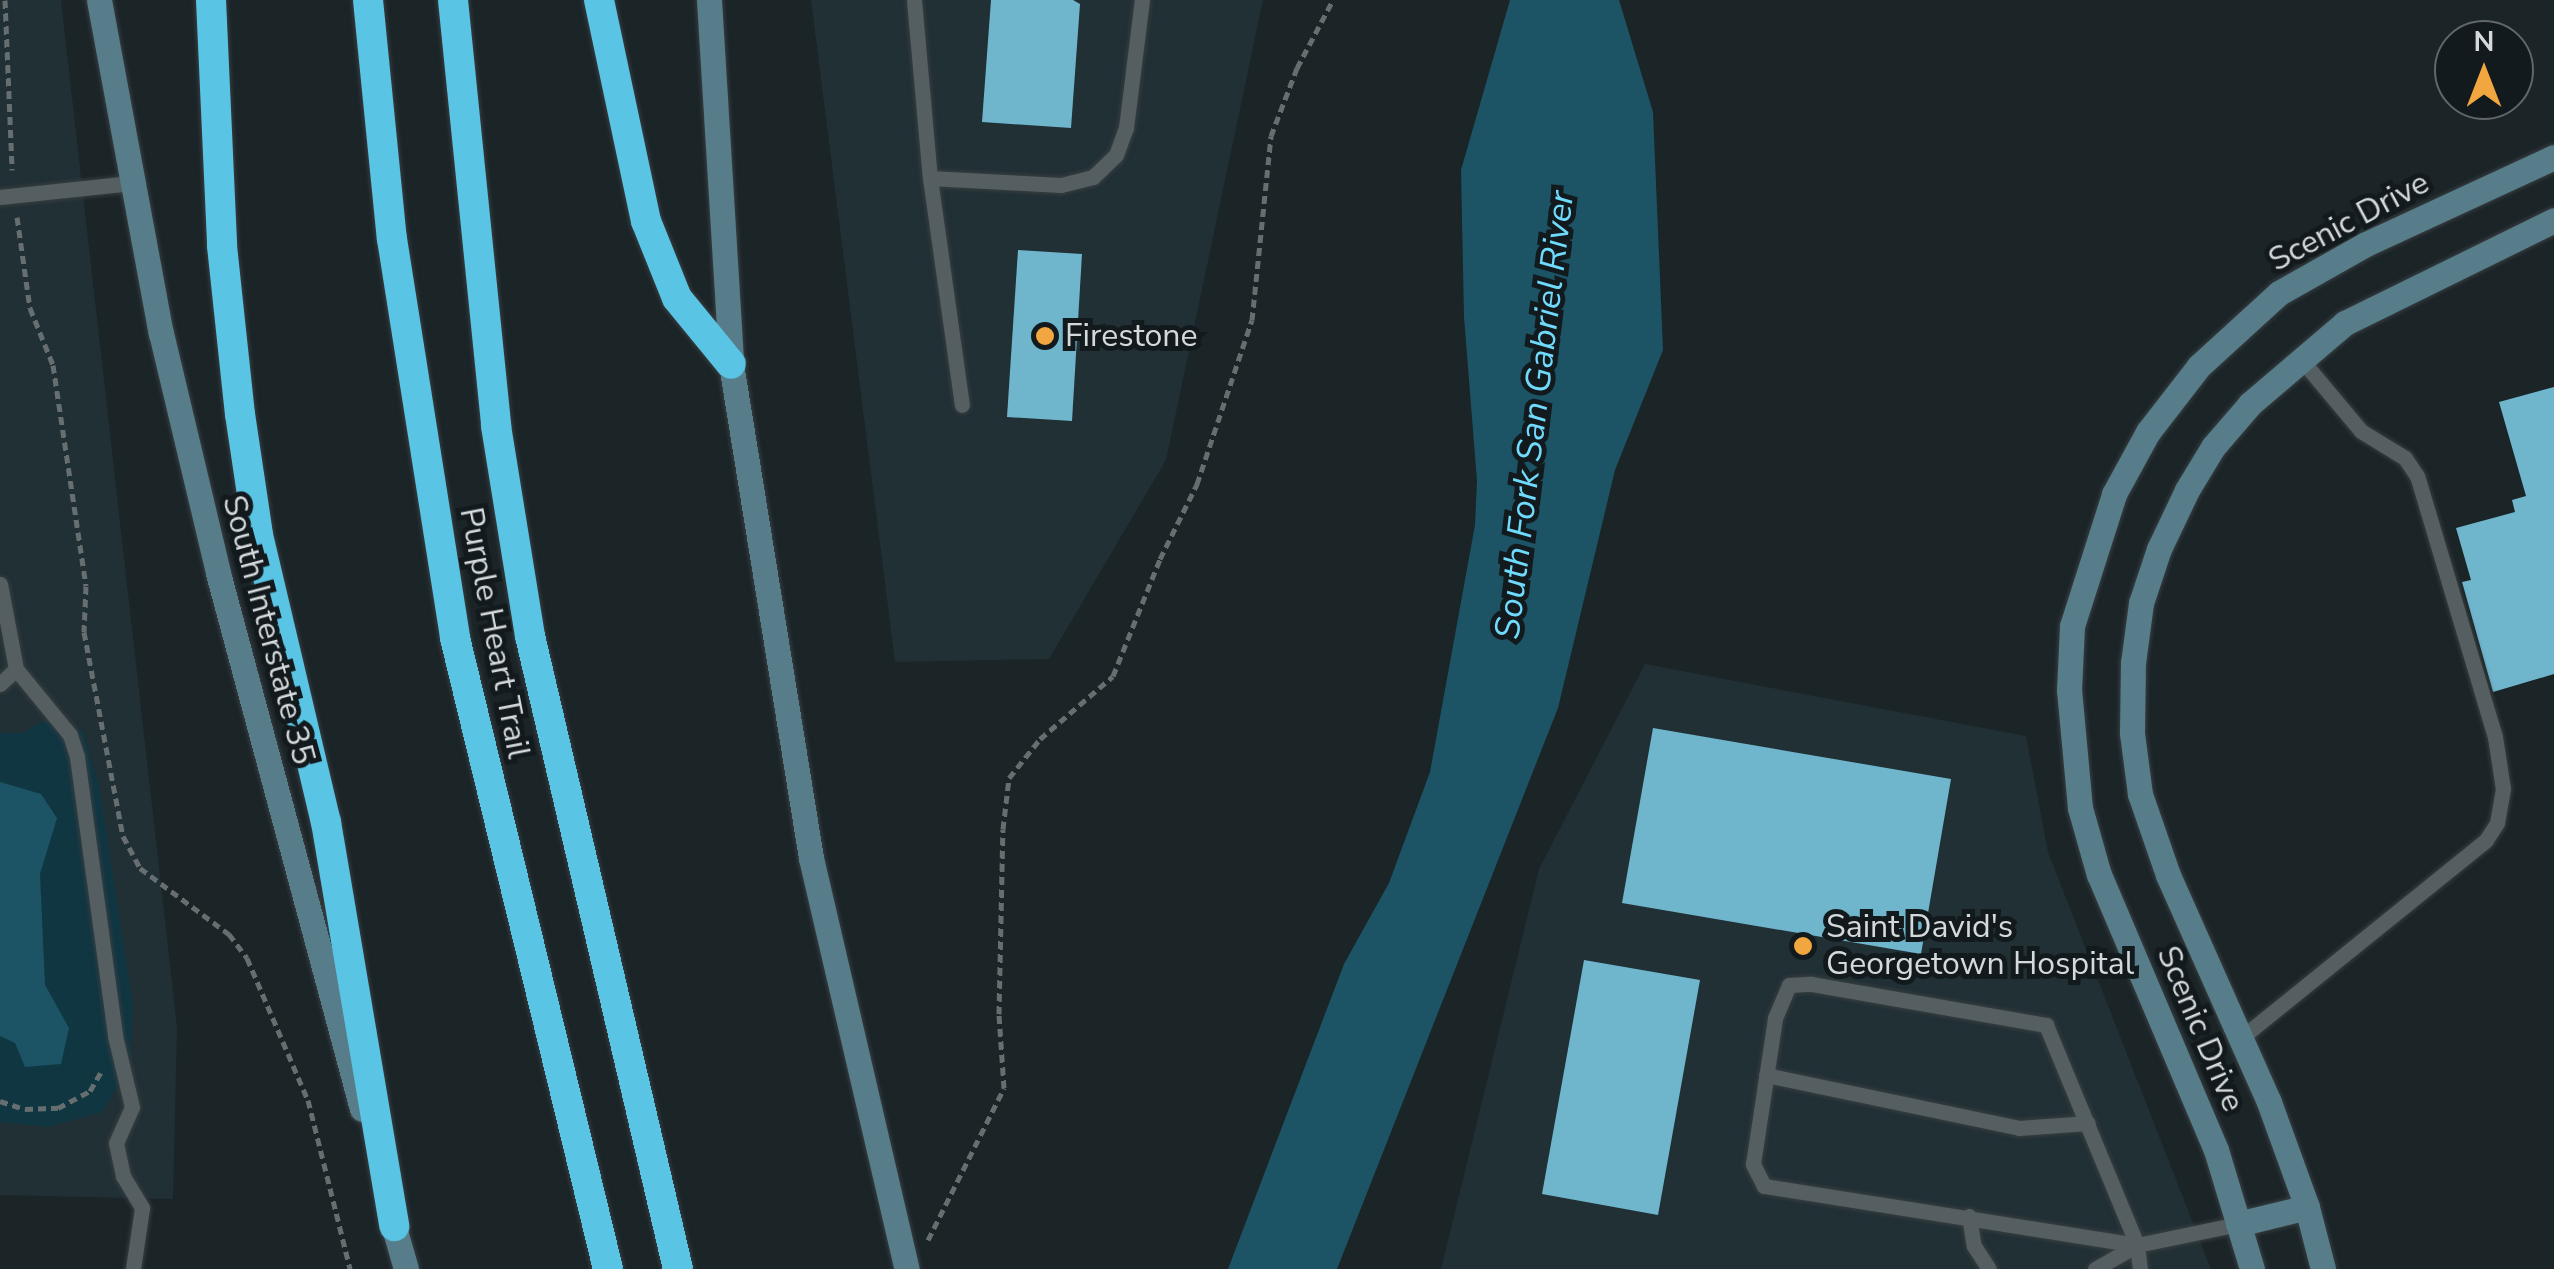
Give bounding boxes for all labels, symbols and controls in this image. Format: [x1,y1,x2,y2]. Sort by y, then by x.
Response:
north arrow [2434,20,2534,120]
text: N [2474,23,2494,61]
street label: Scenic Drive [2262,164,2436,280]
water label: South Fork San Gabriel River [1487,189,1583,641]
place label: Firestone [1065,317,1197,355]
marker: Firestone [1034,325,1056,347]
street label: South Interstate 35 [214,491,322,769]
street label: Purple Heart Trail [451,504,537,762]
place label: Saint David's Georgetown Hospital [1826,909,2134,984]
marker: Saint David's Georgetown Hospital [1790,933,1816,959]
street label: Scenic Drive [2148,941,2252,1117]

